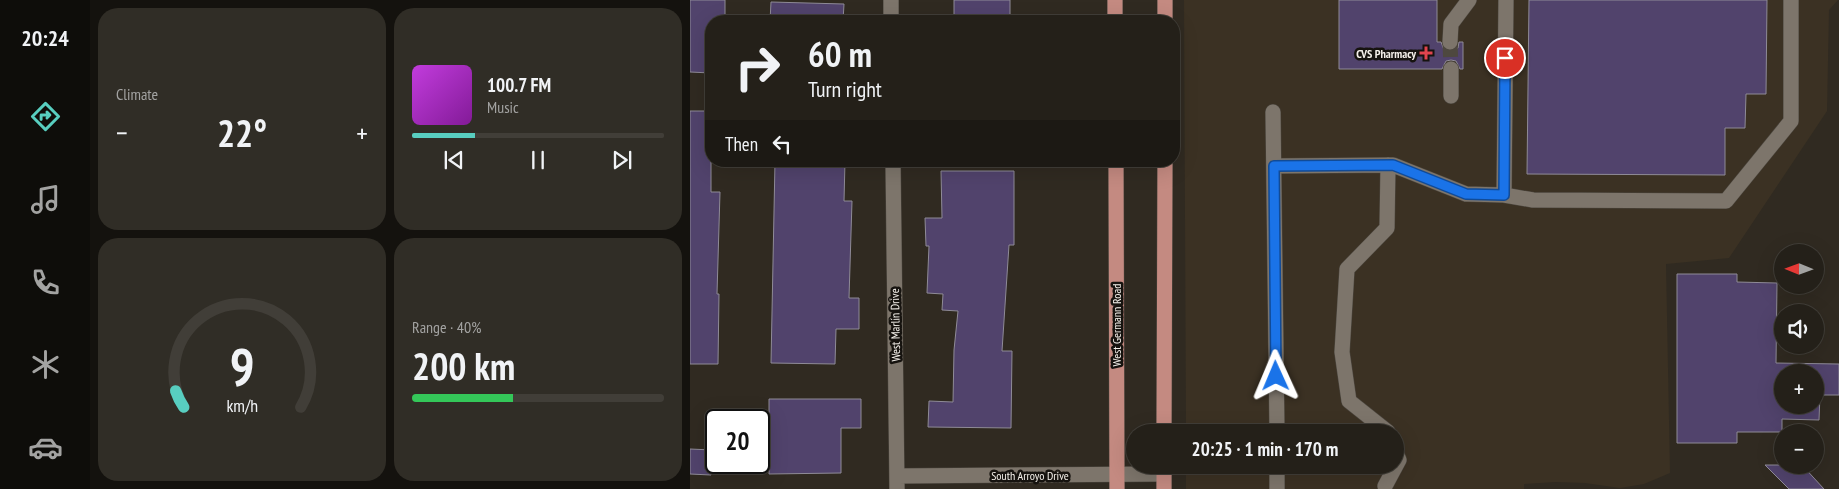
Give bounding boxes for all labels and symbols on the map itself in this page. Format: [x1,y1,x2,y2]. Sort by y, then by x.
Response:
pin [1484,37,1526,79]
place label: CVS Pharmacy [1356,46,1416,61]
marker: CVS Pharmacy [1420,47,1432,59]
north arrow [1774,244,1824,294]
street label: West Germann Road [1109,284,1124,366]
street label: West Marlin Drive [887,288,903,362]
position arrow [1249,349,1301,401]
speed limit sign: 20 [705,409,770,474]
street label: South Arroyo Drive [991,468,1069,483]

